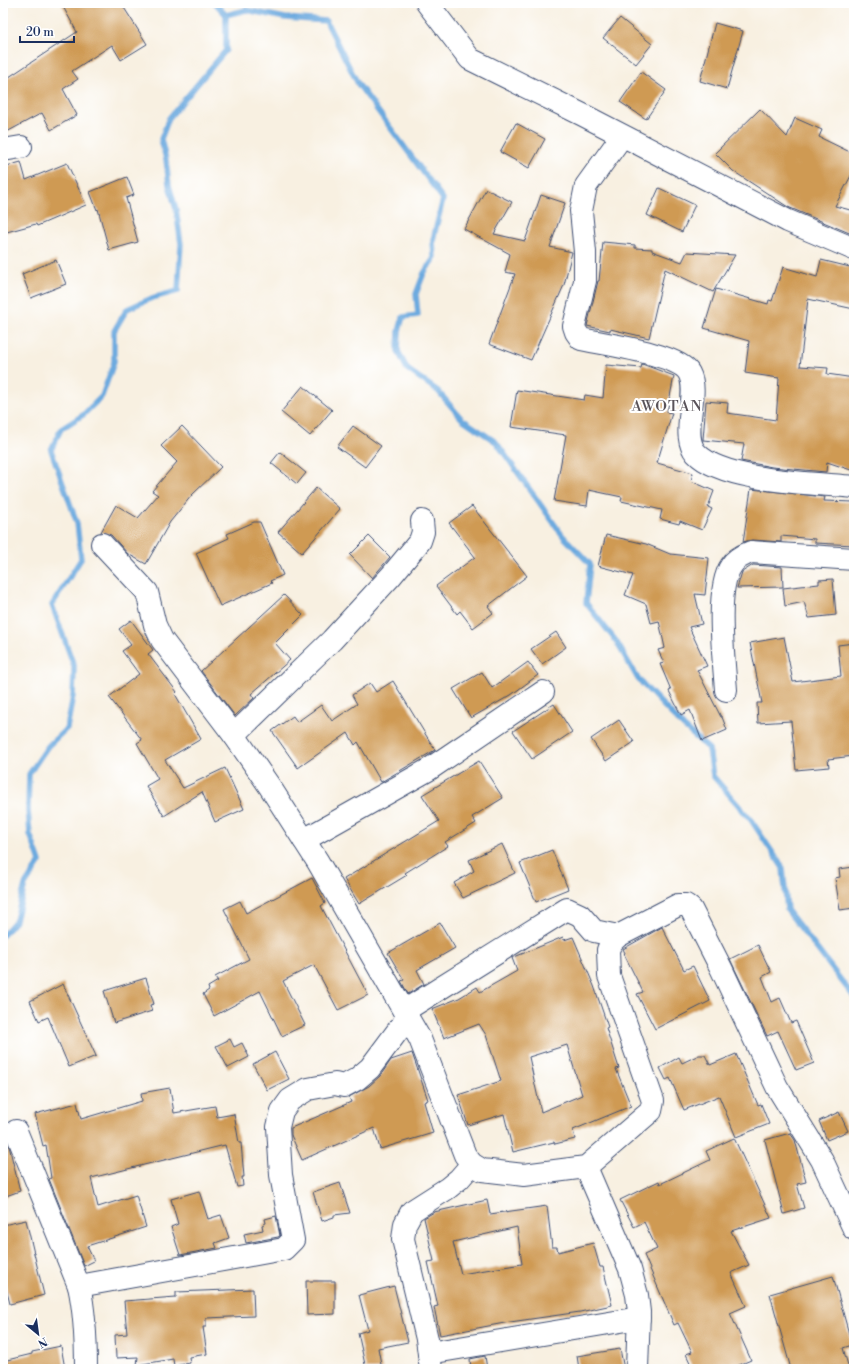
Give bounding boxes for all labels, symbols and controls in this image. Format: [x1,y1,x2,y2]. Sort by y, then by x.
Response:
scale bar [20,18,74,44]
text: 20 m [26,25,54,40]
district label: AWOTAN [630,397,703,416]
north arrow [18,1314,58,1354]
text: N [35,1334,50,1350]

